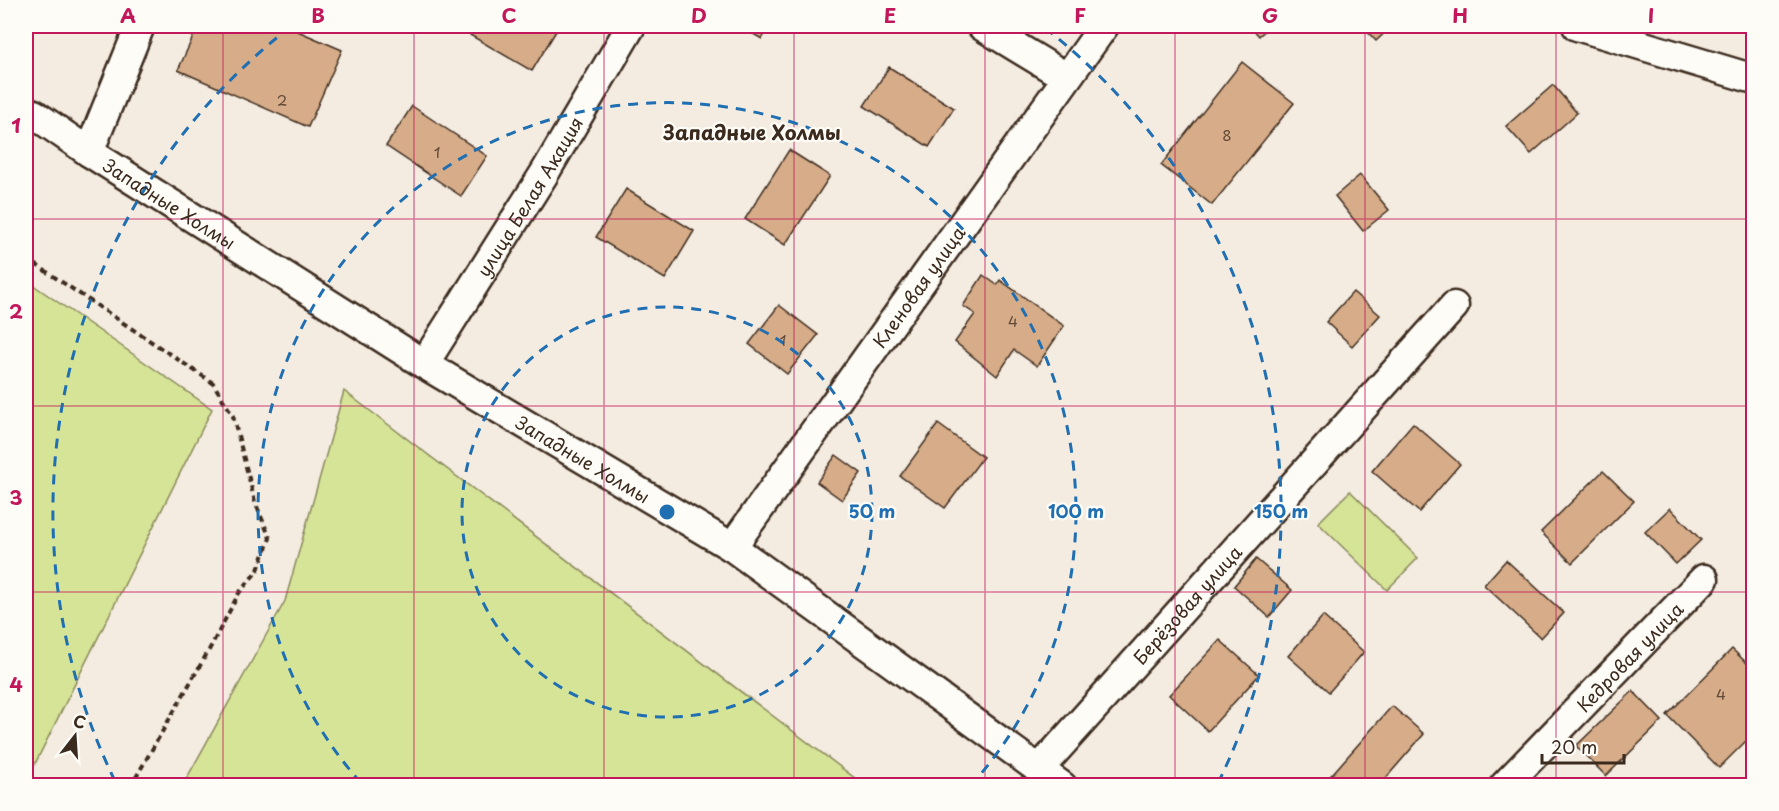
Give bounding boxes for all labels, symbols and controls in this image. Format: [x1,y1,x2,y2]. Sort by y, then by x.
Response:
text: A [120,0,136,30]
text: B [311,0,325,30]
text: C [501,0,517,30]
text: D [691,0,707,30]
text: E [884,0,896,30]
text: F [1074,0,1086,30]
text: G [1262,0,1278,30]
text: H [1452,0,1468,30]
text: I [1648,0,1654,30]
house number: 2 [277,88,287,111]
text: 1 [11,110,21,140]
street label: улица Белая Акация [469,111,589,281]
district label: Западные Холмы [662,117,841,147]
house number: 8 [1222,123,1232,146]
house number: 1 [434,140,440,163]
street label: Западные Холмы [98,151,241,255]
street label: Кленовая улица [865,220,971,353]
text: 2 [9,296,23,326]
house number: 4 [1008,309,1018,332]
house number: 1 [780,328,786,351]
street label: Западные Холмы [511,408,655,509]
text: 3 [9,482,23,512]
text: 50 m [849,497,895,524]
text: 100 m [1048,497,1104,524]
text: 150 m [1254,497,1308,524]
centre of rings [657,502,677,522]
street label: Берёзовая улица [1126,538,1248,670]
street label: Кедровая улица [1569,595,1689,718]
text: 4 [9,669,23,699]
house number: 4 [1716,682,1726,705]
north arrow [45,706,105,766]
text: С [70,707,89,734]
scale bar [1542,727,1624,765]
text: 20 m [1551,733,1597,760]

